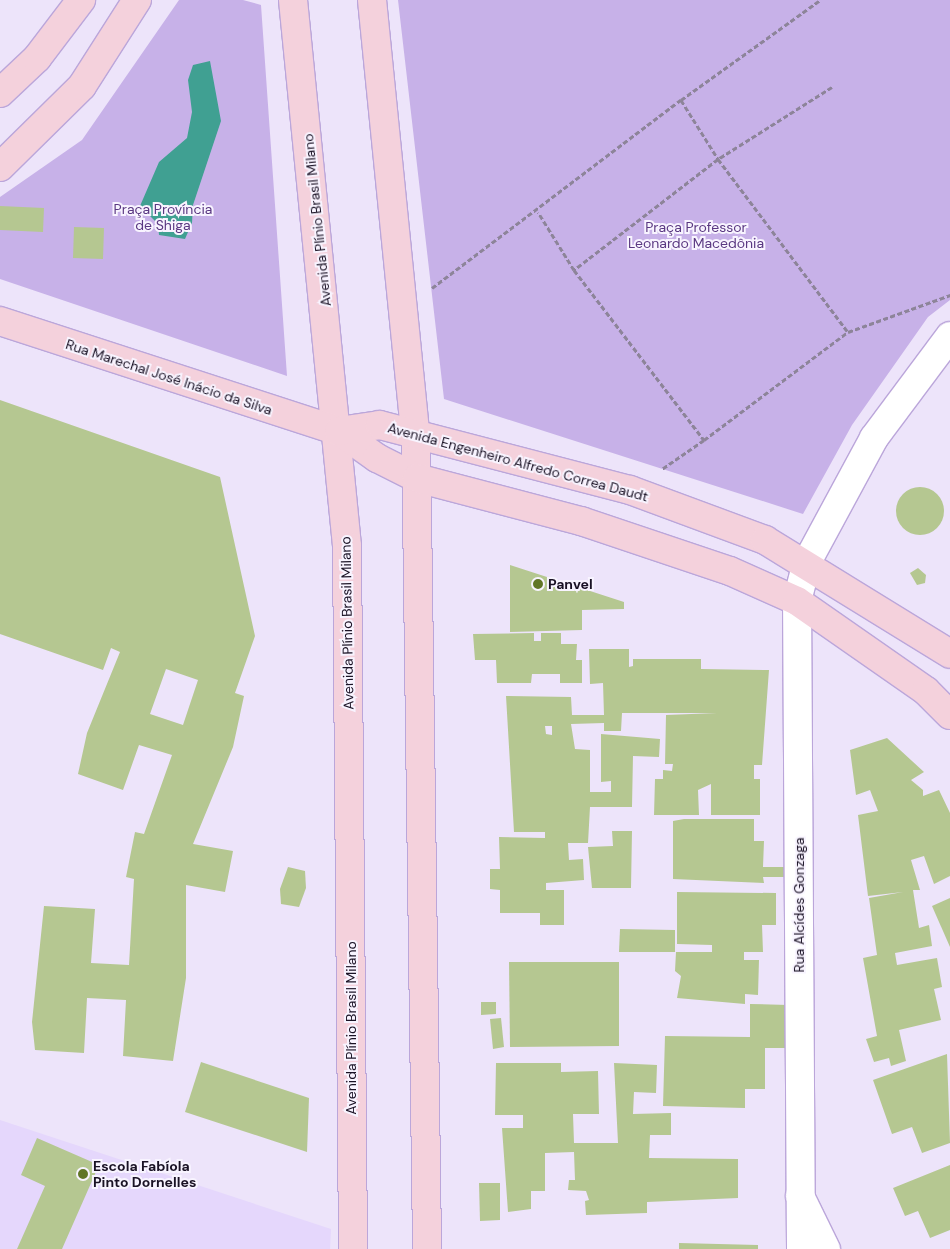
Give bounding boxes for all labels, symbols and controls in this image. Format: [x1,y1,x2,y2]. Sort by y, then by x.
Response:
street label: Avenida Plínio Brasil Milano [300,133,334,307]
park label: Praça Província de Shiga [114,201,212,233]
park label: Praça Professor Leonardo Macedônia [628,219,764,252]
street label: Rua Marechal José Inácio da Silva [64,336,274,418]
street label: Avenida Engenheiro Alfredo Correa Daudt [386,419,650,505]
street label: Avenida Plínio Brasil Milano [337,536,357,710]
place label: Panvel [548,576,593,592]
marker: Panvel [532,578,544,590]
street label: Rua Alcídes Gonzaga [791,837,807,973]
street label: Avenida Plínio Brasil Milano [343,941,359,1115]
place label: Escola Fabíola Pinto Dornelles [93,1158,196,1190]
marker: Escola Fabíola Pinto Dornelles [77,1168,89,1180]

